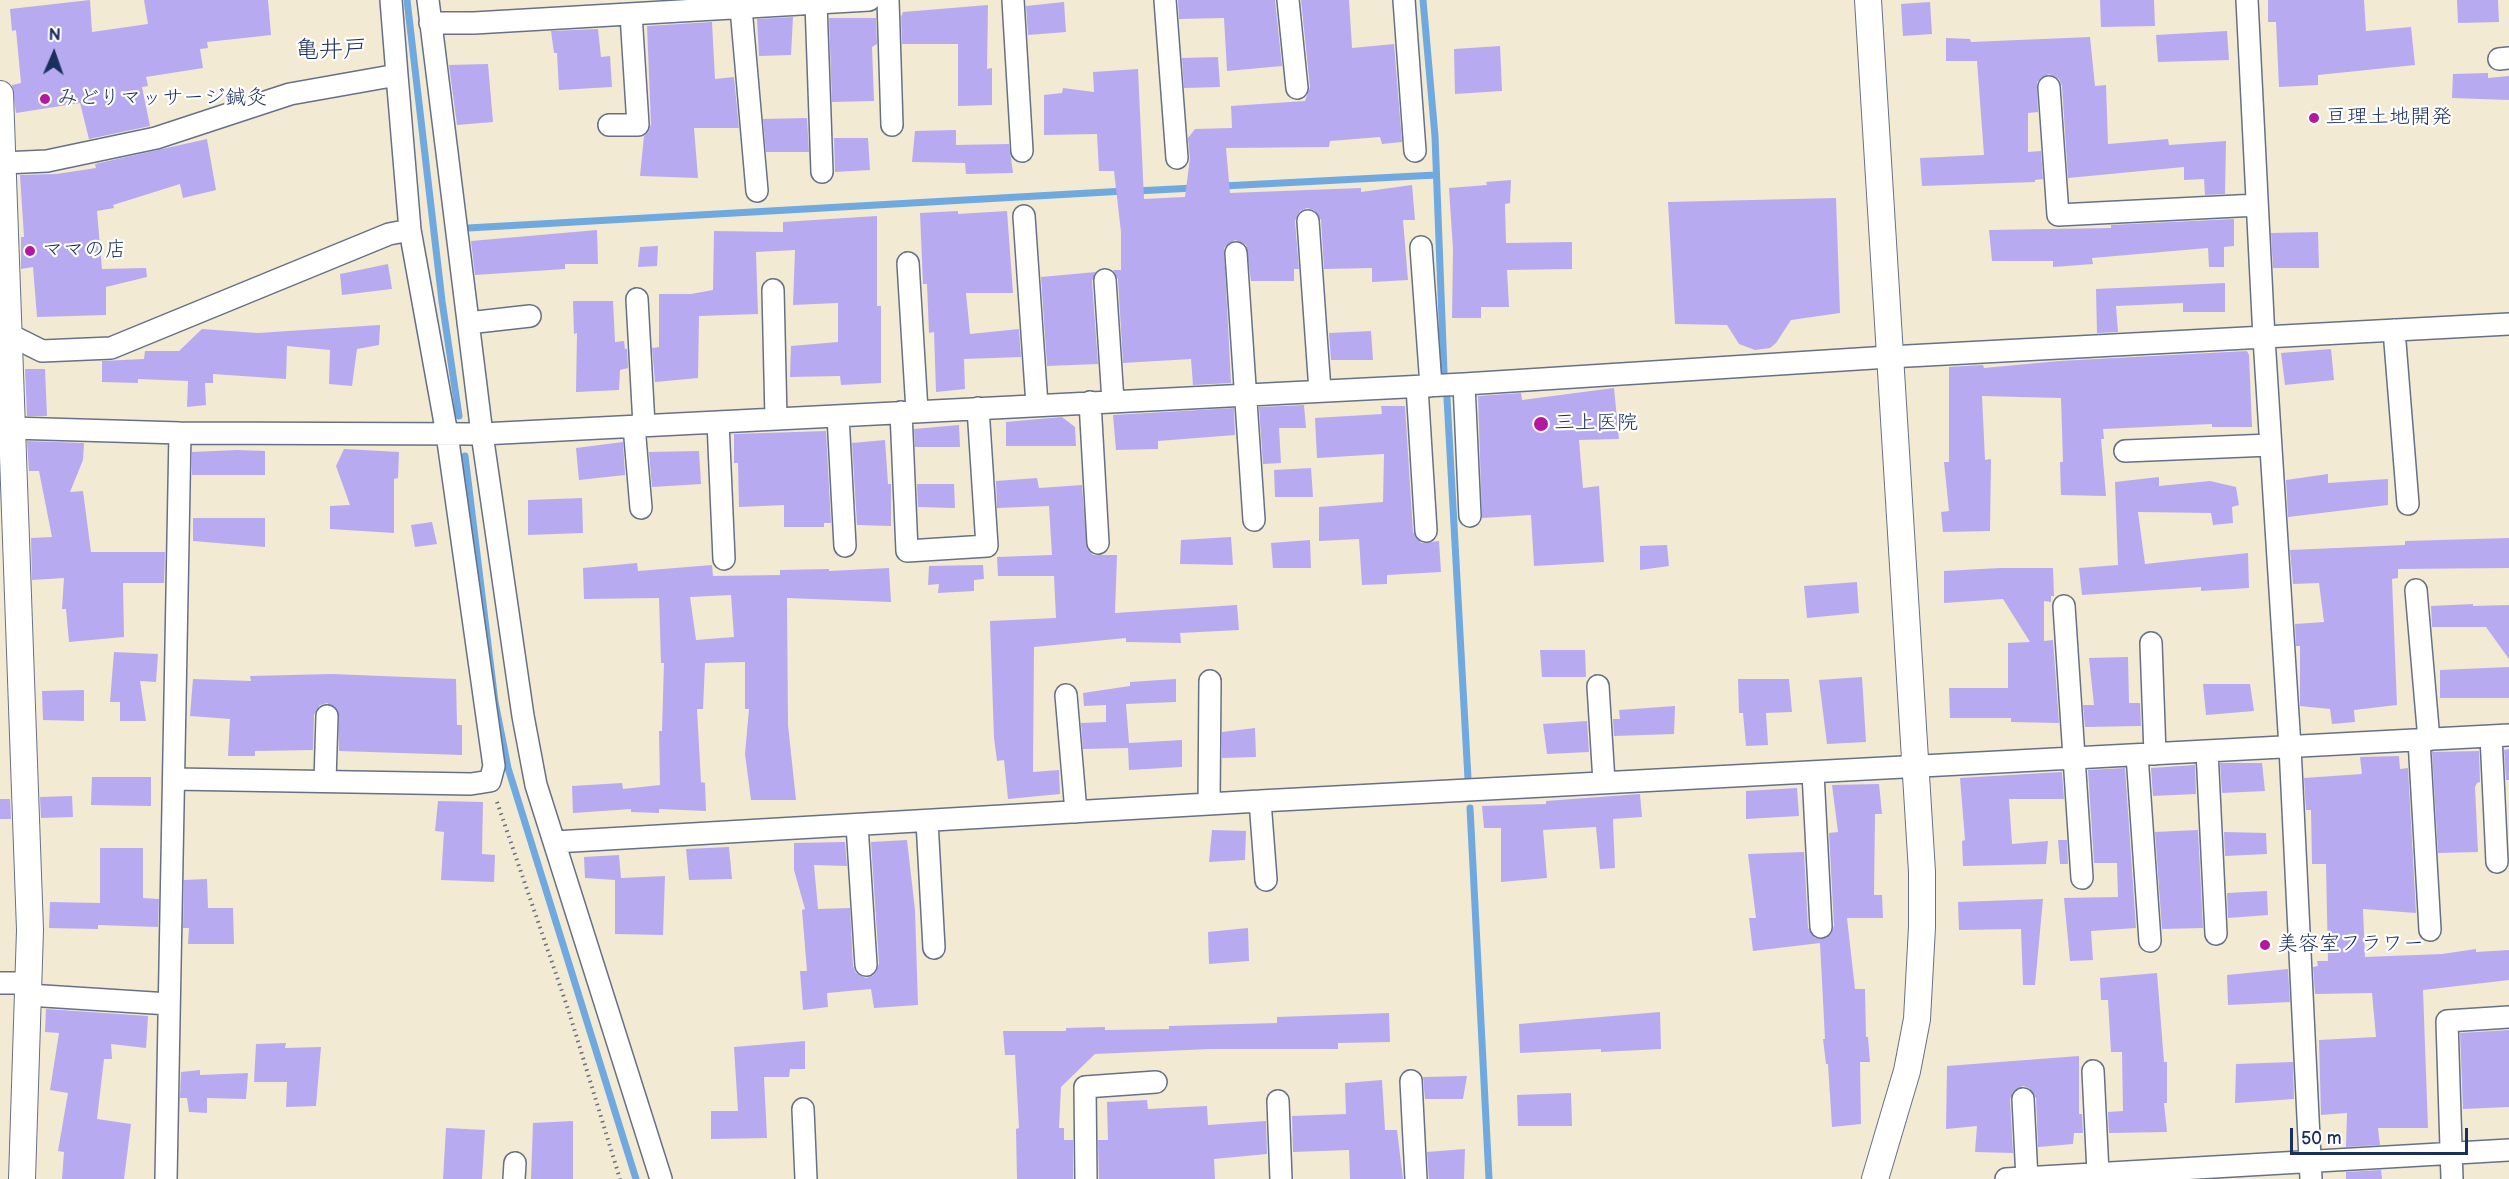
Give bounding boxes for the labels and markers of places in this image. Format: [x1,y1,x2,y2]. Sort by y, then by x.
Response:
place label: みどりマッサージ鍼灸 [57,86,267,112]
marker: みどりマッサージ鍼灸 [38,92,52,106]
place label: 亘理土地開発 [2326,105,2452,131]
marker: 亘理土地開発 [2307,111,2321,125]
place label: ママの店 [42,238,126,264]
marker: ママの店 [23,244,37,258]
place label: 三上医院 [1554,411,1638,437]
marker: 三上医院 [1532,415,1550,433]
place label: 美容室フラワー [2277,932,2424,958]
marker: 美容室フラワー [2258,938,2272,952]

